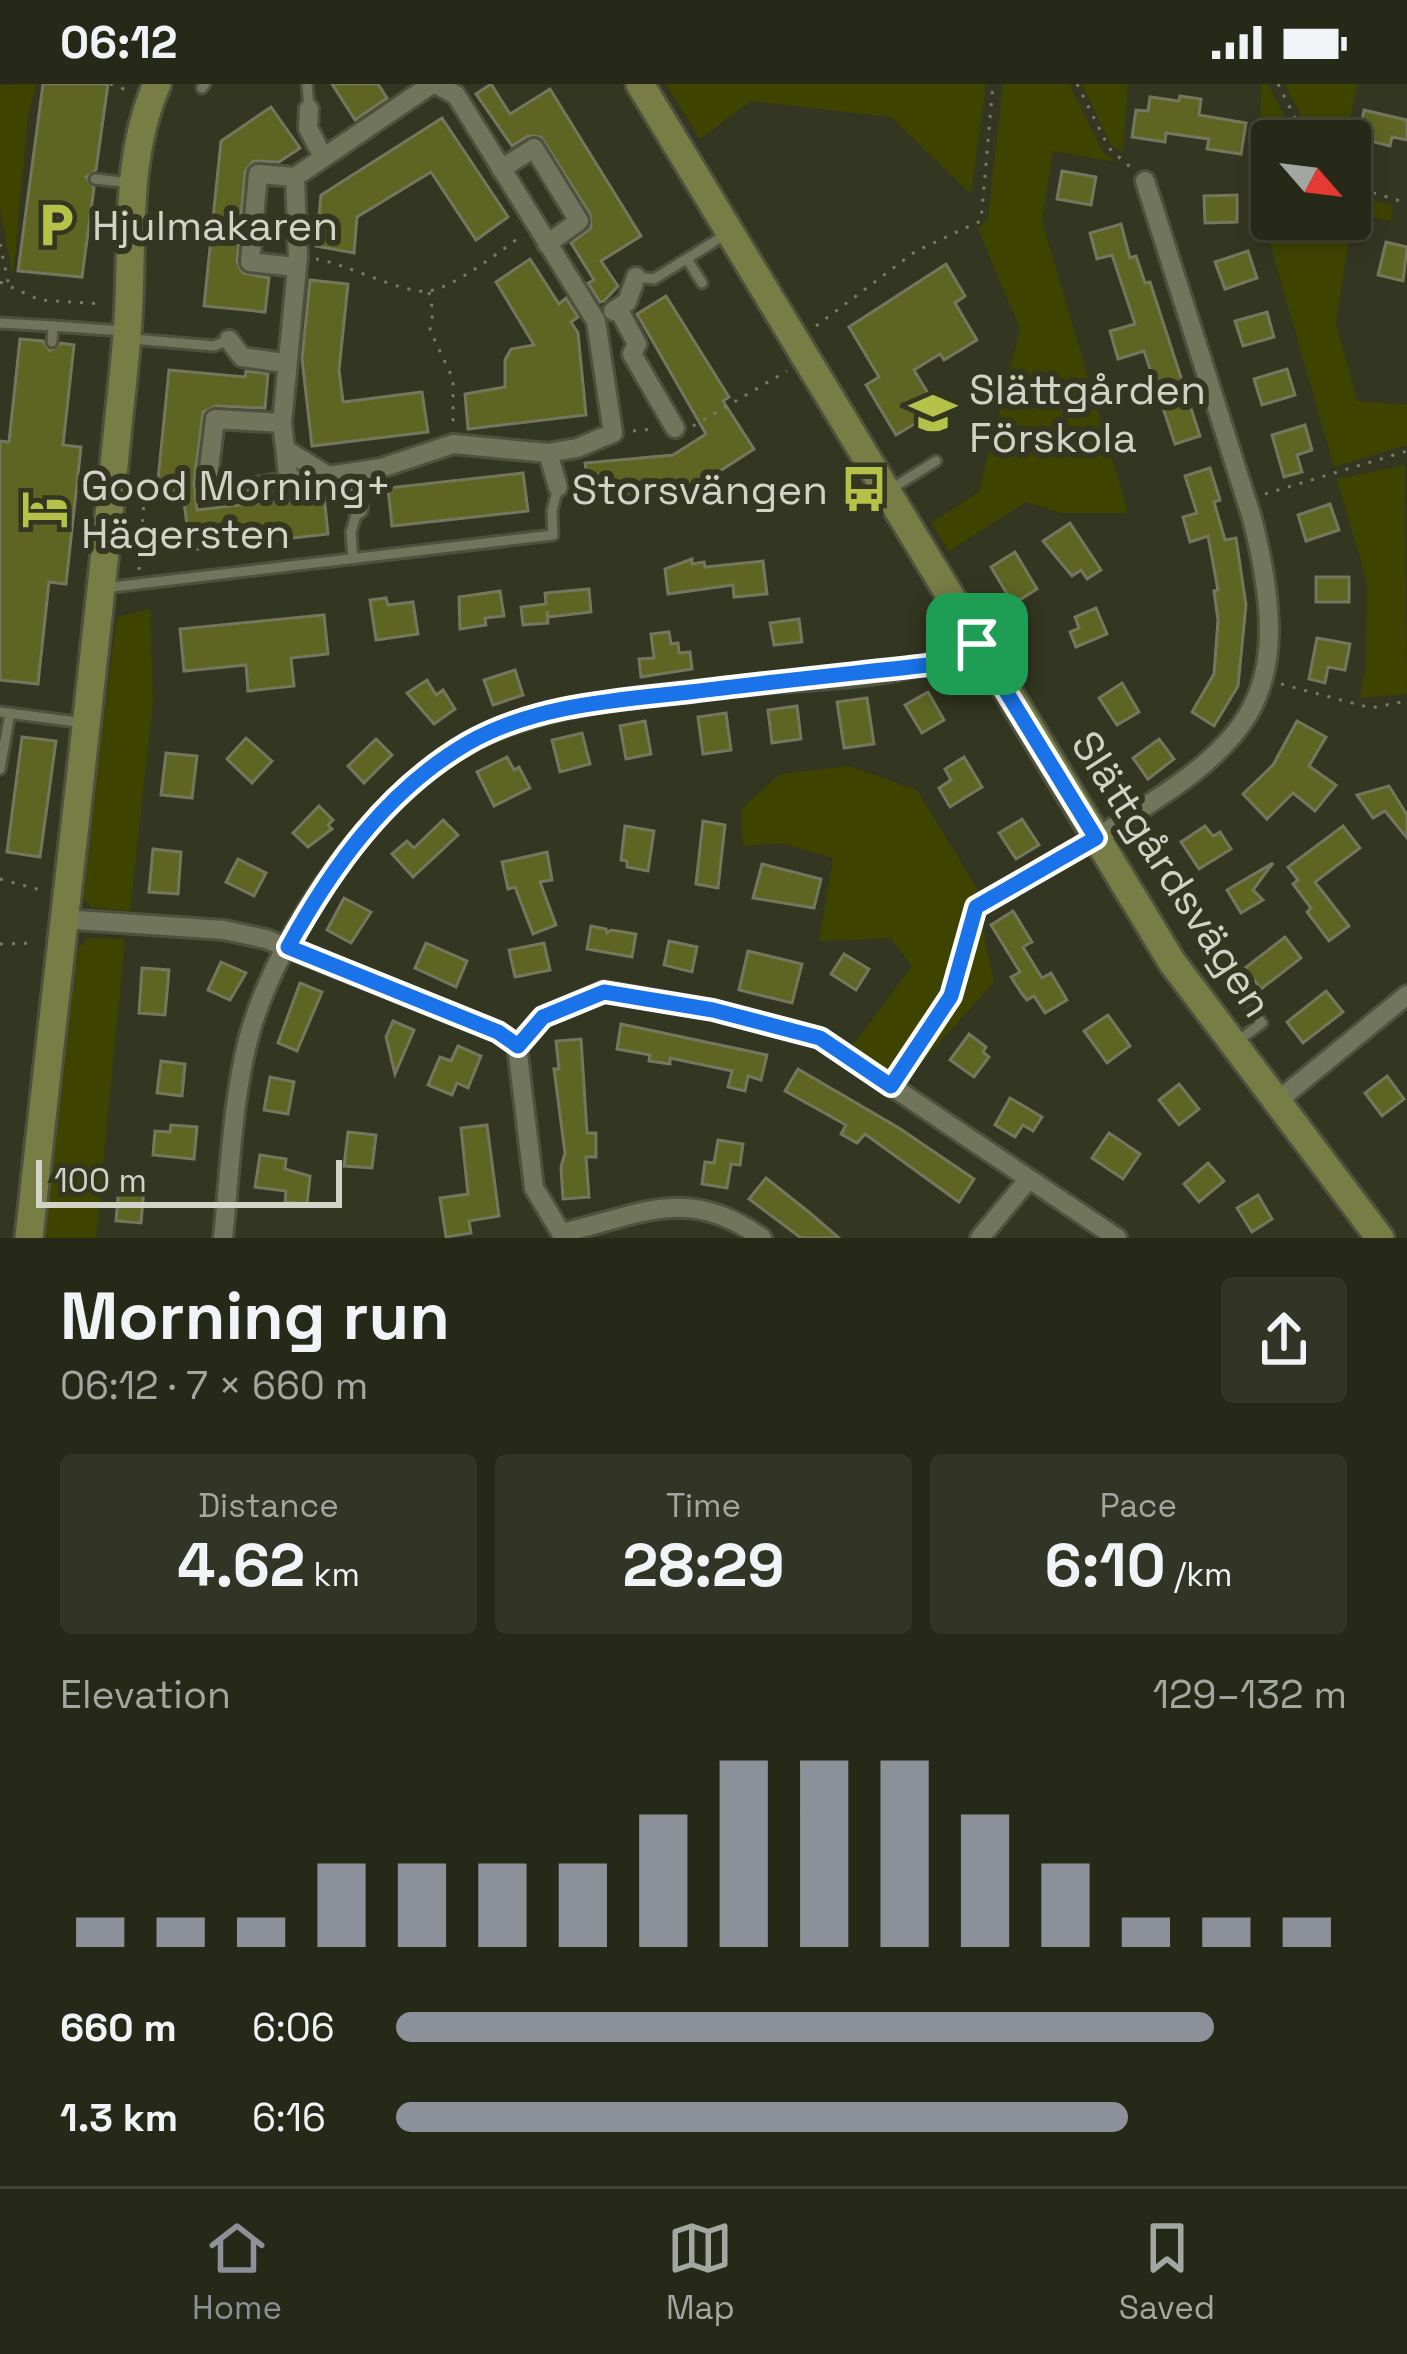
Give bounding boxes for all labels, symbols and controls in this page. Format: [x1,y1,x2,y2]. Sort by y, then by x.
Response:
text: 06:12 [60,14,177,71]
north arrow [1251,120,1371,240]
map controls [1251,120,1371,240]
place label: Hjulmakaren [92,199,338,252]
parking icon: Hjulmakaren [31,200,81,250]
place label: Slättgården Förskola [969,363,1206,464]
school or university icon: Slättgården Förskola [908,388,958,438]
place label: Good Morning+ Hägersten [81,459,391,560]
place label: Storsvängen [572,463,828,516]
bus stop icon: Storsvängen [839,464,889,514]
hotel icon: Good Morning+ Hägersten [20,484,70,534]
pin [926,593,1028,695]
icon: arrive [944,611,1010,677]
street label: Slättgårdsvägen [1060,721,1284,1027]
scale bar [36,1154,342,1207]
text: 100 m [54,1160,147,1202]
text: Morning run [60,1274,450,1358]
button: share [1221,1277,1347,1403]
text: 06:12 · 7 × 660 m [60,1361,368,1410]
text: Distance [198,1485,339,1527]
text: Time [666,1485,741,1527]
text: Pace [1100,1485,1177,1527]
text: 4.62 [177,1527,305,1604]
text: 28:29 [623,1527,785,1604]
text: 6:10 [1045,1527,1166,1604]
text: km [305,1554,360,1596]
text: /km [1166,1554,1232,1596]
text: Elevation [60,1670,231,1719]
text: 129–132 m [1153,1670,1347,1719]
text: 660 m [60,2003,177,2052]
text: 6:06 [252,2003,335,2052]
text: 1.3 km [60,2093,178,2142]
text: 6:16 [252,2093,326,2142]
tab: Home [192,2215,282,2329]
tab: Map [666,2215,735,2329]
tab: Saved [1119,2215,1215,2329]

